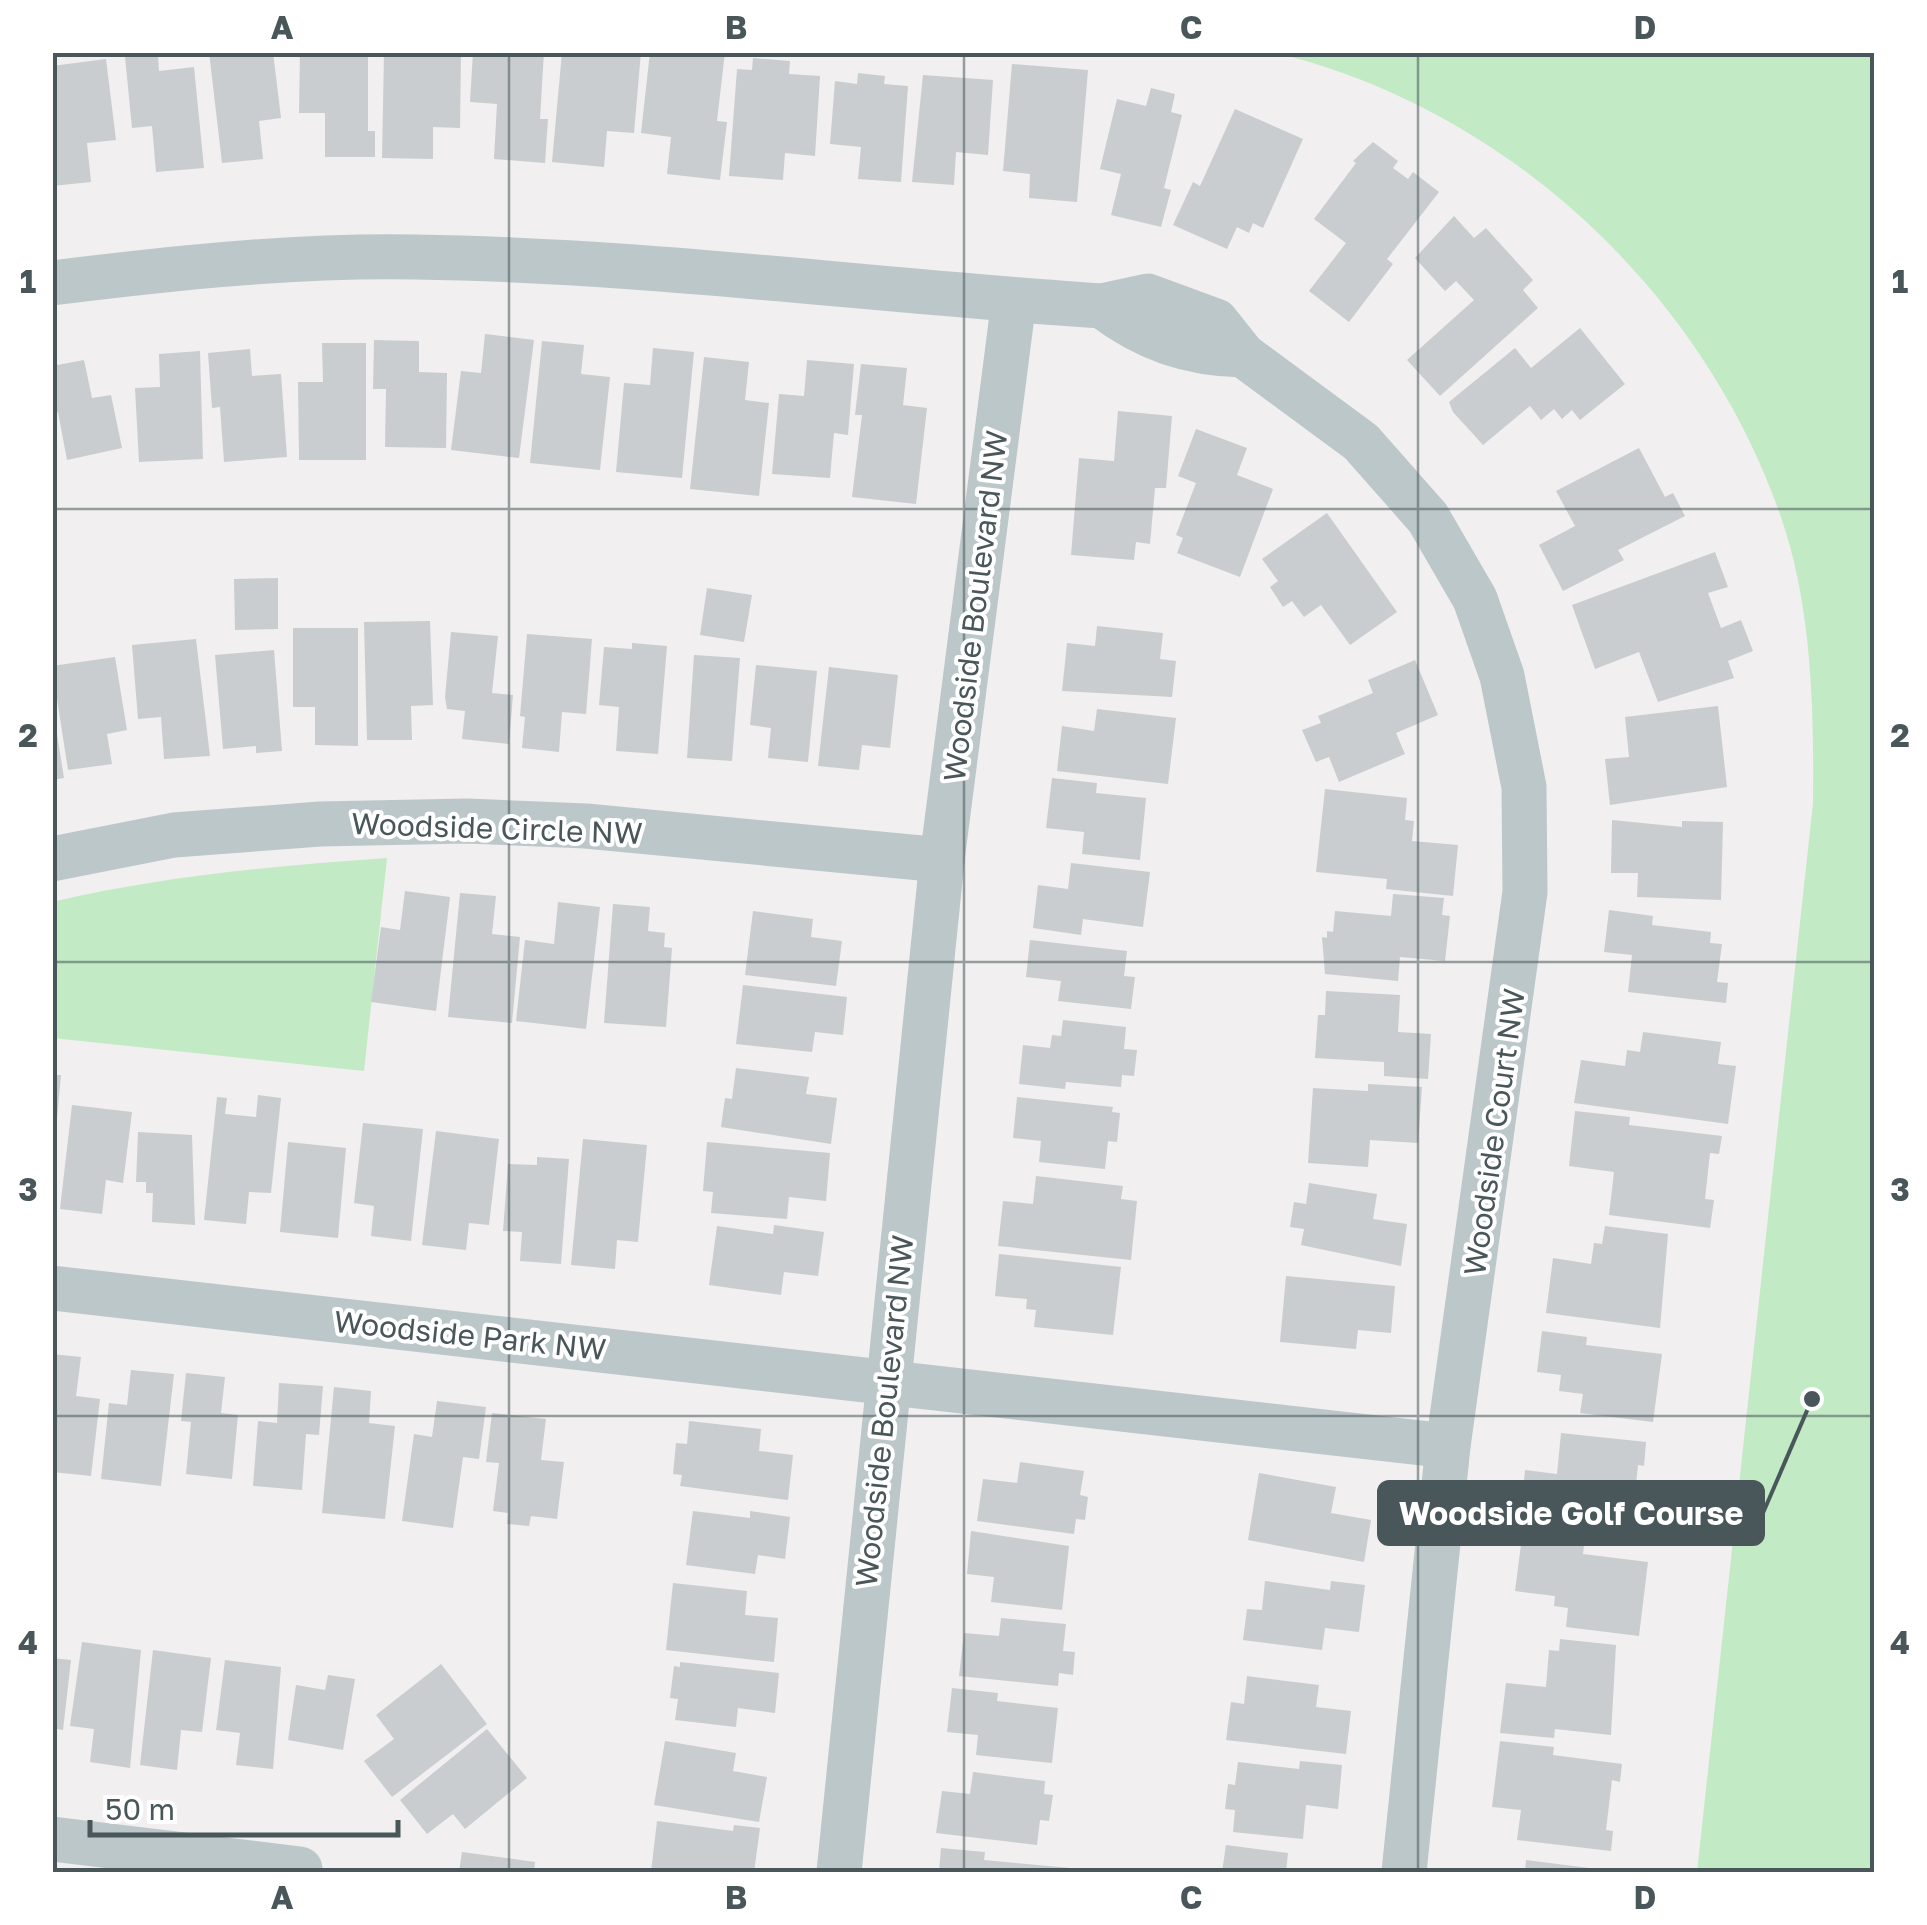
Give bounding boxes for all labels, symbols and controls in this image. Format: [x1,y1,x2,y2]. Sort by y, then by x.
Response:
text: A [271,8,294,46]
text: B [725,8,747,46]
text: C [1180,8,1202,46]
text: D [1634,8,1656,46]
text: 1 [20,262,36,300]
text: 1 [1892,262,1908,300]
street label: Woodside Boulevard NW [936,428,1014,784]
text: 2 [18,716,38,754]
text: 2 [1890,716,1910,754]
street label: Woodside Circle NW [351,805,643,851]
street label: Woodside Court NW [1456,986,1532,1278]
text: 3 [18,1170,38,1208]
text: 3 [1890,1170,1910,1208]
street label: Woodside Boulevard NW [848,1233,920,1589]
street label: Woodside Park NW [332,1303,608,1367]
callout: Woodside Golf Course [1379,1482,1763,1544]
text: Woodside Golf Course [1399,1494,1743,1532]
text: 4 [18,1623,38,1661]
text: 4 [1890,1623,1910,1661]
scale bar [90,1775,398,1837]
text: 50 m [105,1791,175,1827]
text: A [271,1878,294,1916]
text: B [725,1878,747,1916]
text: C [1180,1878,1202,1916]
text: D [1634,1878,1656,1916]

